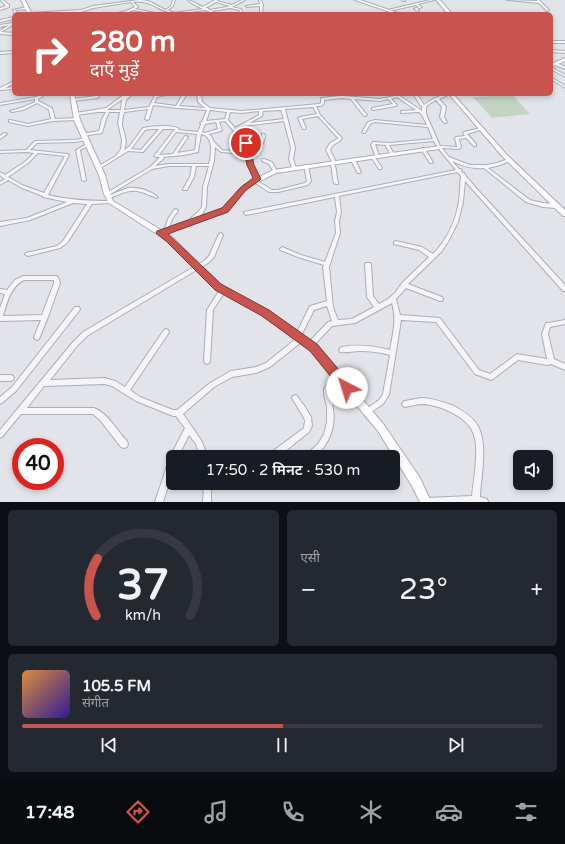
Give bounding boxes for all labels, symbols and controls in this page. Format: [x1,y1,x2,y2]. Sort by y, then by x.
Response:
text: 280 m [90,25,176,59]
icon: right [24,28,76,80]
text: दाएँ मुड़ें [90,59,139,81]
pin [229,126,263,160]
icon: arrive [235,132,257,154]
position arrow [326,367,368,409]
speed limit sign: 40 [12,438,64,490]
map controls [513,450,553,490]
button: sound [513,450,553,490]
text: 17:50 · 2 मिनट · 530 m [206,461,360,479]
text: एसी [301,550,320,566]
text: 37 [117,561,169,611]
text: 23° [399,571,448,608]
text: − [301,577,316,603]
text: + [531,577,543,603]
text: km/h [125,607,161,624]
text: 105.5 FM [82,677,151,695]
text: संगीत [82,695,109,711]
icon: previous [98,734,120,756]
icon: pause [271,734,293,756]
icon: next [445,734,467,756]
icon: directions [124,798,152,826]
icon: music [202,798,230,826]
icon: phone [279,798,307,826]
icon: climate [357,798,385,826]
icon: car [435,798,463,826]
icon: filters [512,798,540,826]
text: 17:48 [25,801,75,823]

